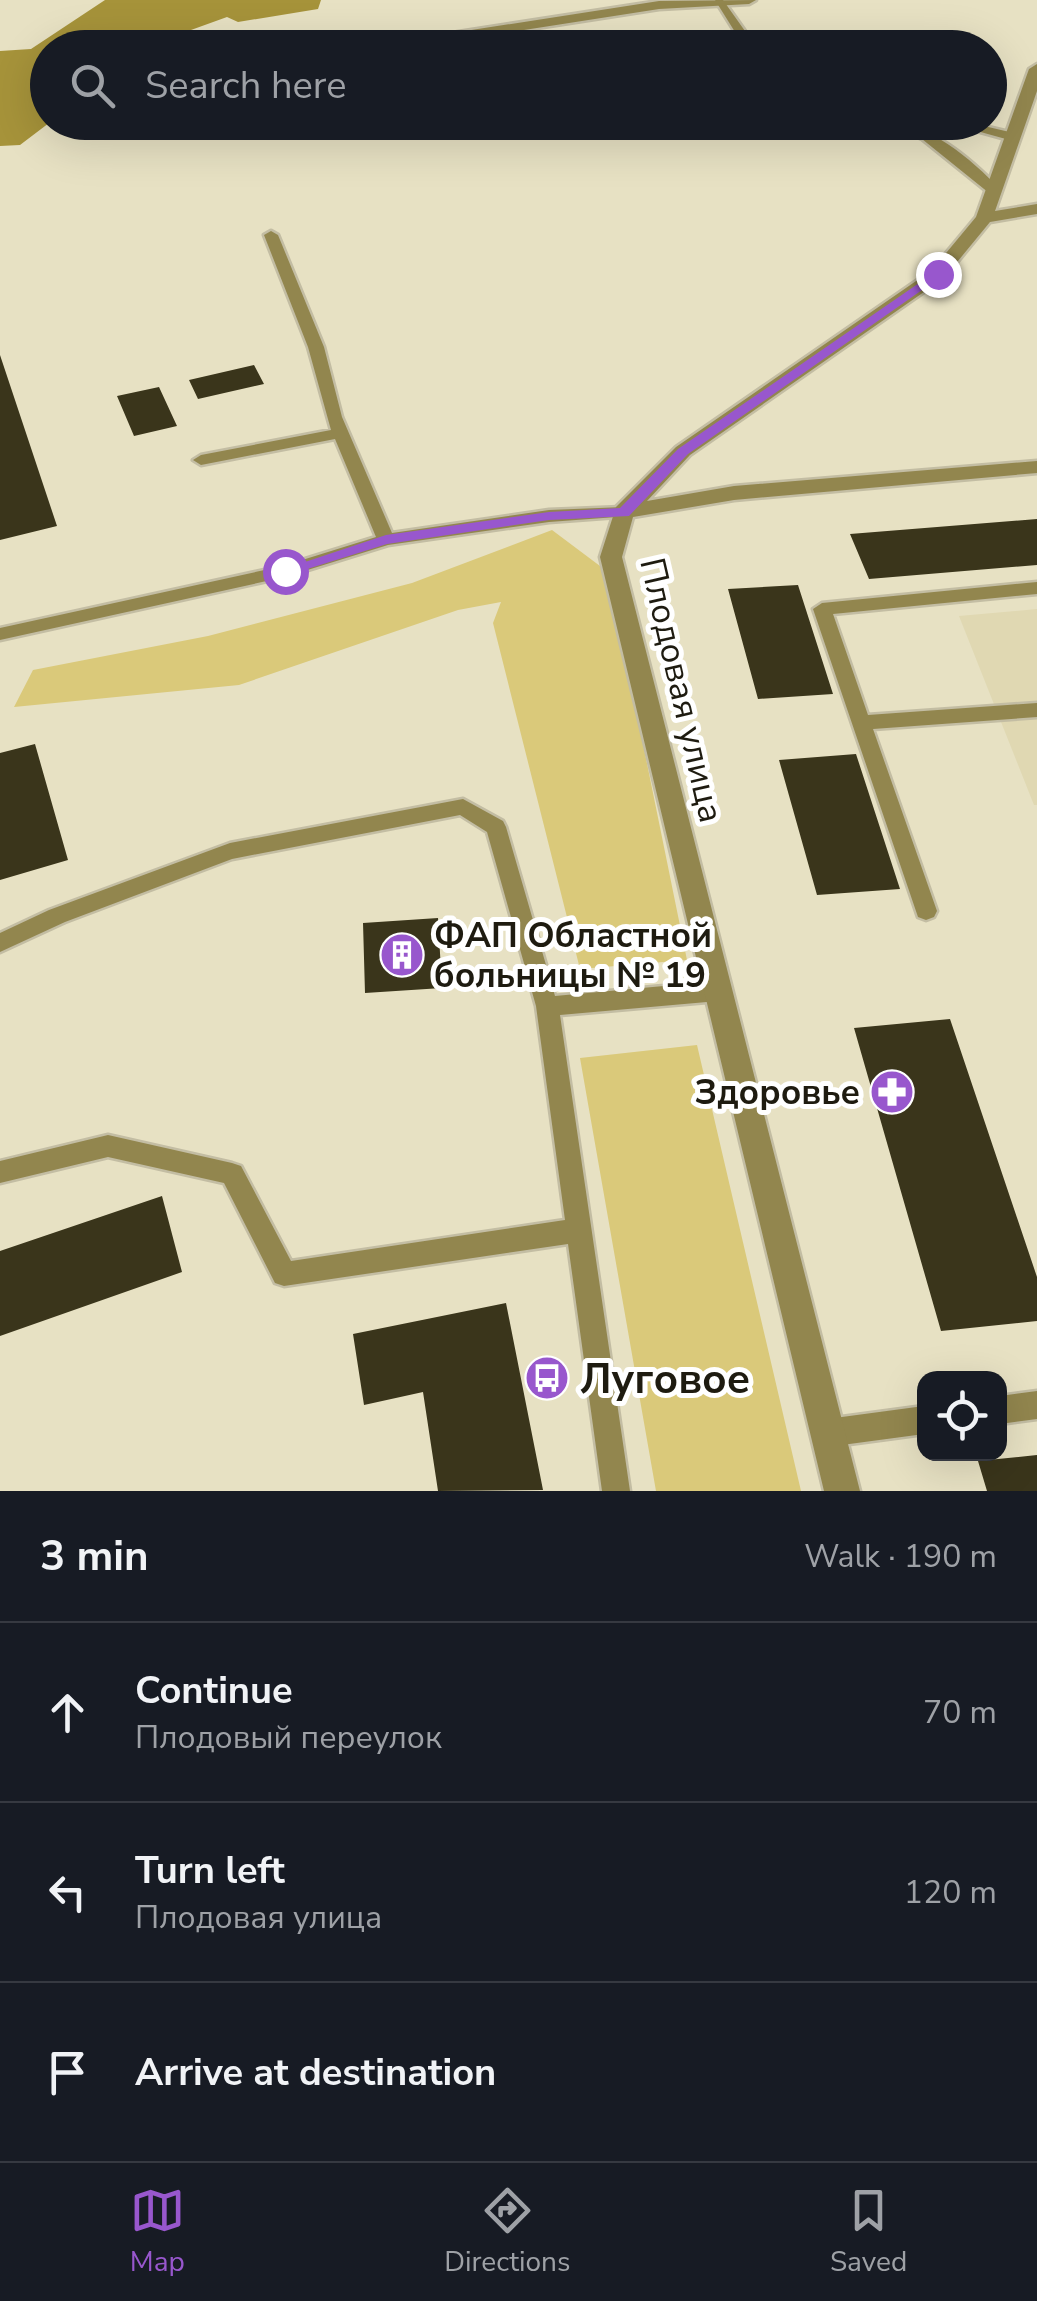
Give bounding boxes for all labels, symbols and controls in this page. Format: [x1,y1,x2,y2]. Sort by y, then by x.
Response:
search box [30,30,1007,140]
icon: search [65,58,120,113]
text: Search here [145,60,346,111]
route end [916,252,962,298]
route start [263,549,309,595]
street label: Плодовая улица [628,553,735,827]
place label: ФАП Областной больницы № 19 [434,912,712,999]
building icon: ФАП Областной больницы № 19 [379,932,425,978]
place label: Здоровье [695,1069,860,1116]
pharmacy icon: Здоровье [869,1069,915,1115]
place label: Луговое [580,1351,750,1408]
bus stop icon: Луговое [524,1355,570,1401]
map controls [917,1371,1007,1461]
button: locate [917,1371,1007,1461]
text: 3 min [40,1528,149,1585]
text: Walk · 190 m [804,1535,997,1578]
text: Continue [135,1665,293,1716]
icon: ahead [40,1685,95,1740]
text: 70 m [923,1691,997,1734]
text: Плодовый переулок [135,1716,442,1759]
text: Turn left [135,1845,285,1896]
icon: left [40,1865,95,1920]
text: 120 m [904,1871,997,1914]
text: Плодовая улица [135,1896,382,1939]
icon: arrive [40,2045,95,2100]
text: Arrive at destination [135,2047,496,2098]
tab: Map [130,2183,185,2281]
tab: Directions [444,2183,570,2281]
tab: Saved [830,2183,907,2281]

